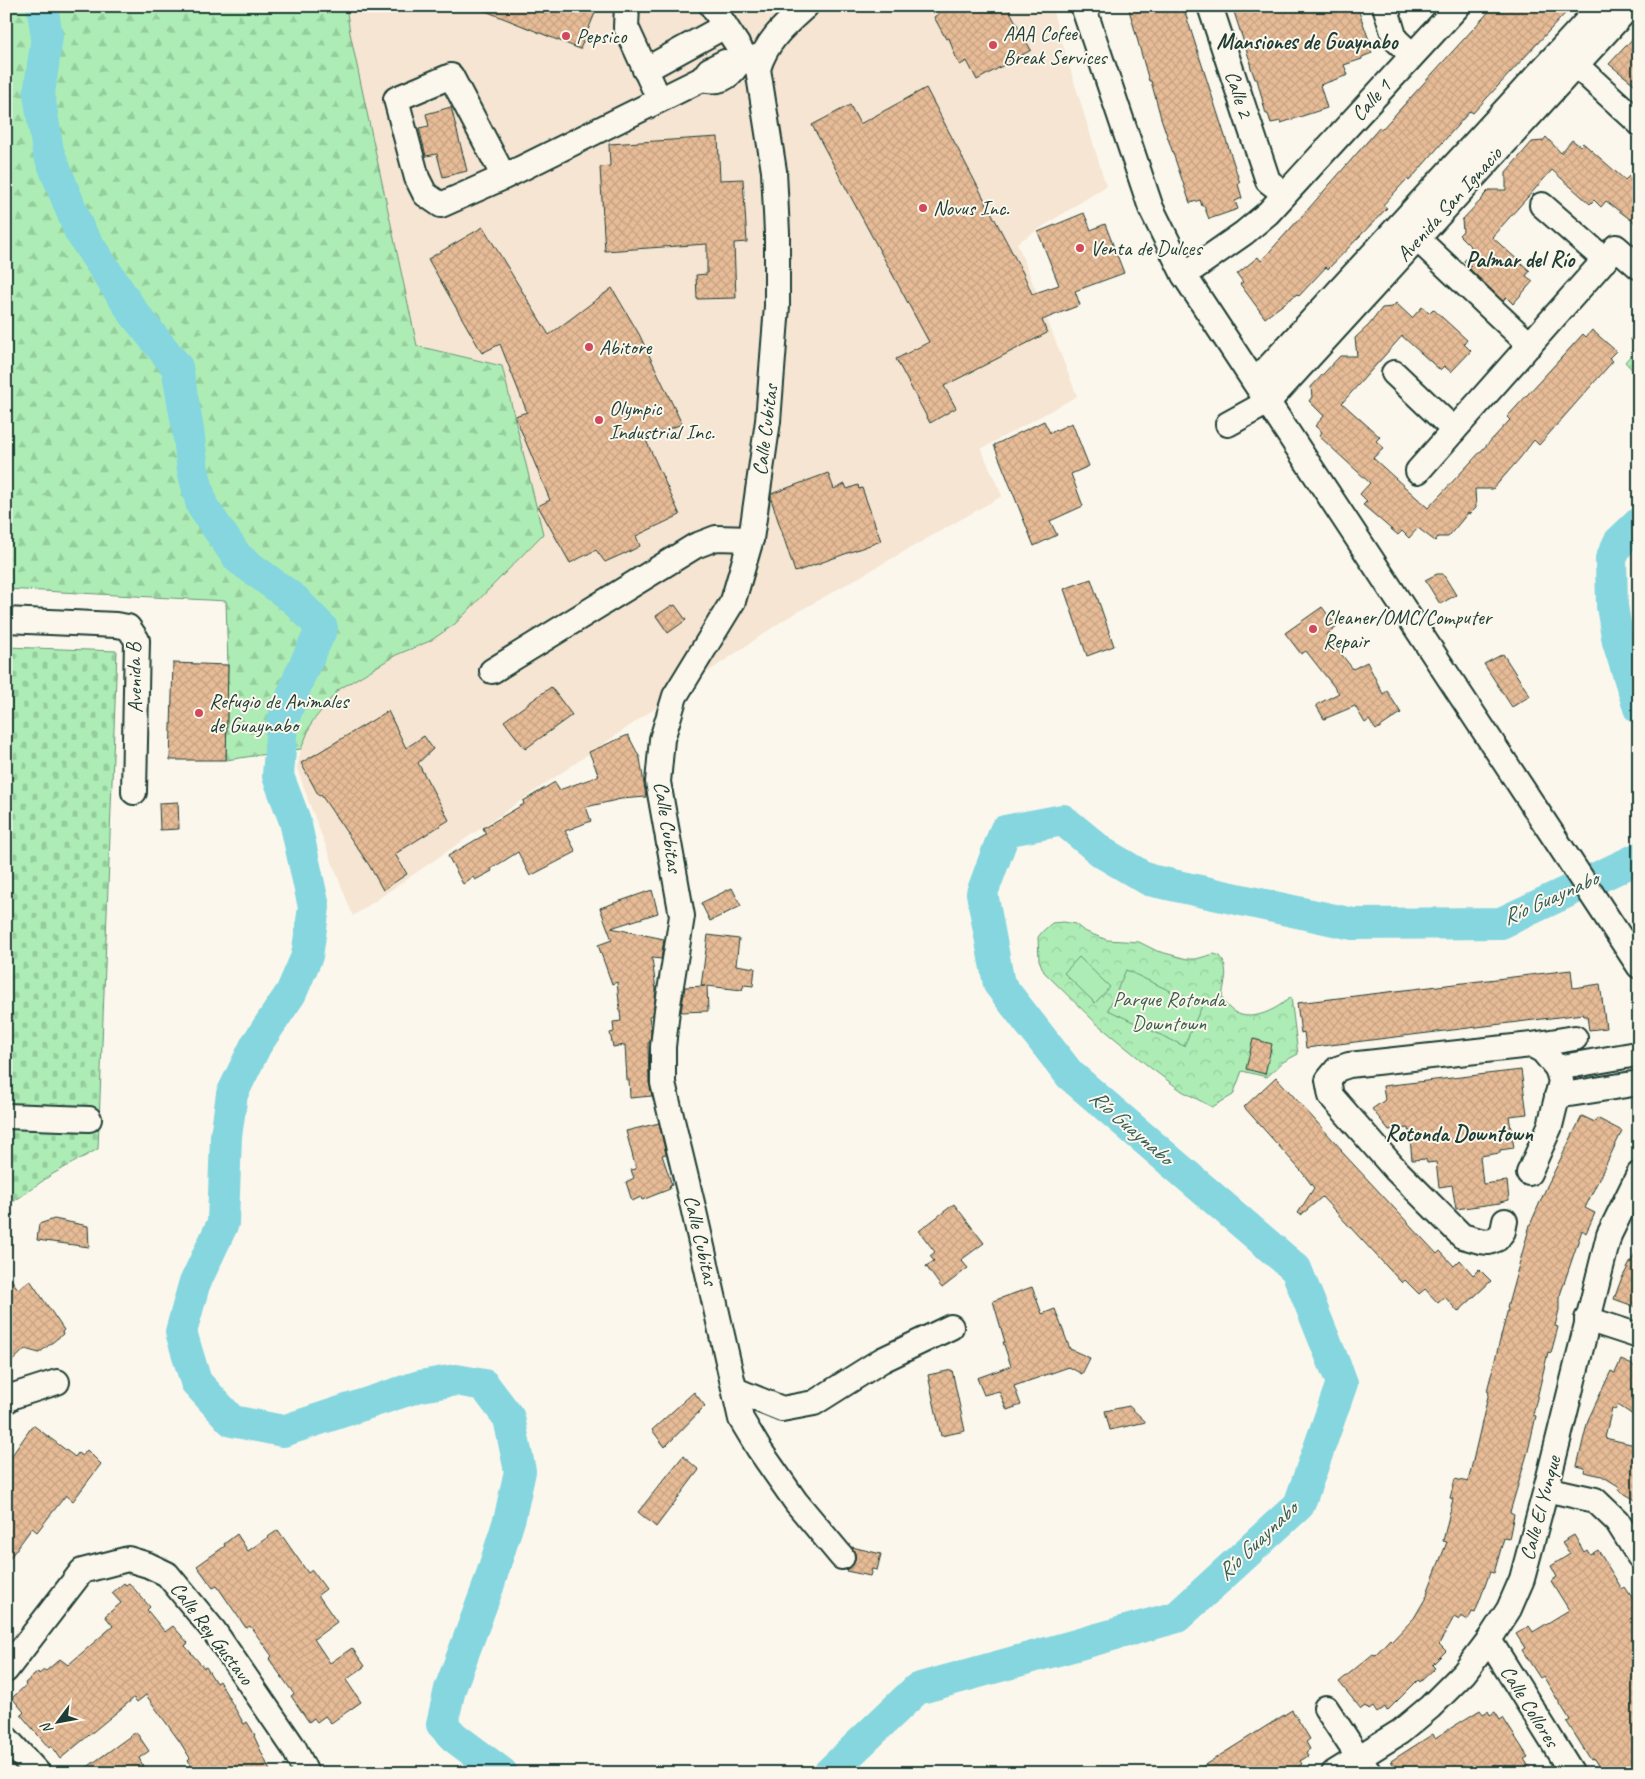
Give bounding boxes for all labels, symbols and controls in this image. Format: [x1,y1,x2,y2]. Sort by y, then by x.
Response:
place label: AAA Cofee Break Services [1003,20,1108,70]
place label: Pepsico [576,23,628,49]
district label: Mansiones de Guaynabo [1216,28,1400,56]
marker: Pepsico [560,30,572,42]
marker: AAA Cofee Break Services [987,39,999,51]
street label: Calle 2 [1219,67,1259,122]
street label: Calle 1 [1345,72,1398,126]
street label: Avenida San Ignacio [1391,140,1508,267]
place label: Novus Inc. [933,195,1010,221]
marker: Novus Inc. [917,202,929,214]
place label: Venta de Dulces [1090,235,1203,261]
marker: Venta de Dulces [1074,242,1086,254]
district label: Palmar del Río [1466,246,1576,274]
place label: Abitore [599,334,653,360]
marker: Abitore [583,341,595,353]
street label: Calle Cubitas [747,381,784,477]
place label: Olympic Industrial Inc. [609,395,716,445]
marker: Olympic Industrial Inc. [593,414,605,426]
place label: Cleaner/OMC/Computer Repair [1323,604,1494,654]
marker: Cleaner/OMC/Computer Repair [1307,623,1319,635]
street label: Avenida B [120,640,148,714]
place label: Refugio de Animales de Guaynabo [209,688,350,738]
marker: Refugio de Animales de Guaynabo [193,707,205,719]
street label: Calle Cubitas [648,780,688,876]
water label: Río Guaynabo [1498,863,1606,931]
park label: Parque Rotonda Downtown [1113,986,1228,1036]
water label: Río Guaynabo [1084,1083,1182,1174]
district label: Rotonda Downtown [1385,1120,1534,1148]
street label: Calle Cubitas [678,1192,724,1289]
street label: Calle El Yunque [1514,1452,1567,1563]
water label: Río Guaynabo [1211,1493,1306,1586]
street label: Calle Rey Gustavo [165,1576,260,1691]
street label: Calle Collores [1495,1660,1566,1753]
north arrow [32,1696,82,1746]
text: N [37,1718,57,1737]

